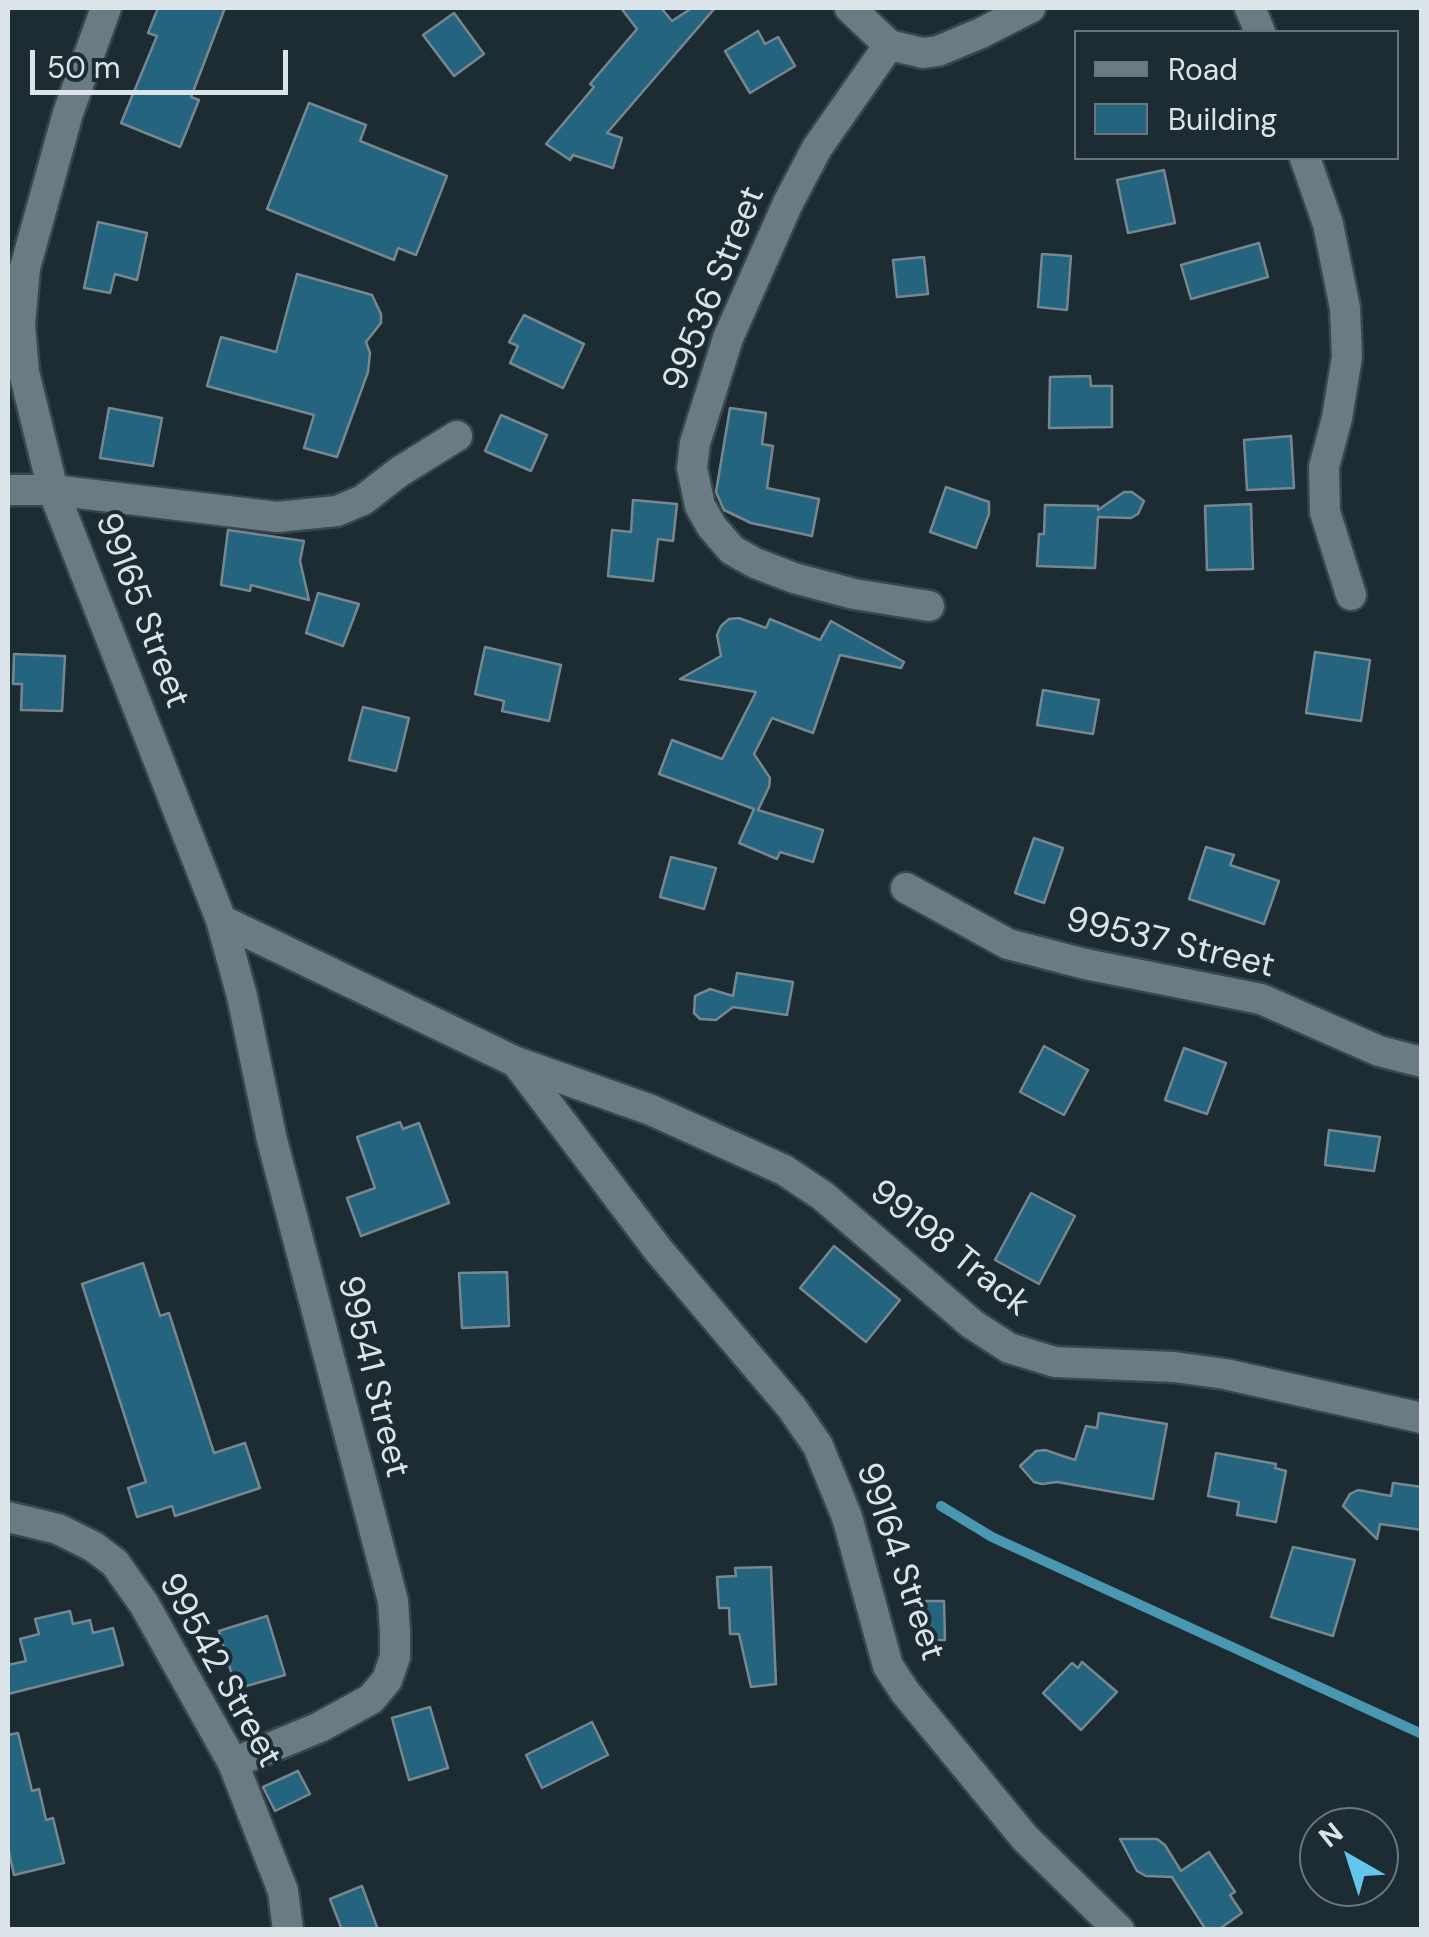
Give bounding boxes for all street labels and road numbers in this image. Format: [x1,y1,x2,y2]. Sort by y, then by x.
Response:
street label: 99536 Street [655,181,775,397]
street label: 99165 Street [85,508,197,714]
street label: 99537 Street [1062,900,1278,988]
street label: 99198 Track [861,1172,1037,1326]
street label: 99541 Street [327,1272,417,1482]
street label: 99164 Street [846,1458,952,1666]
street label: 99542 Street [148,1567,290,1775]

